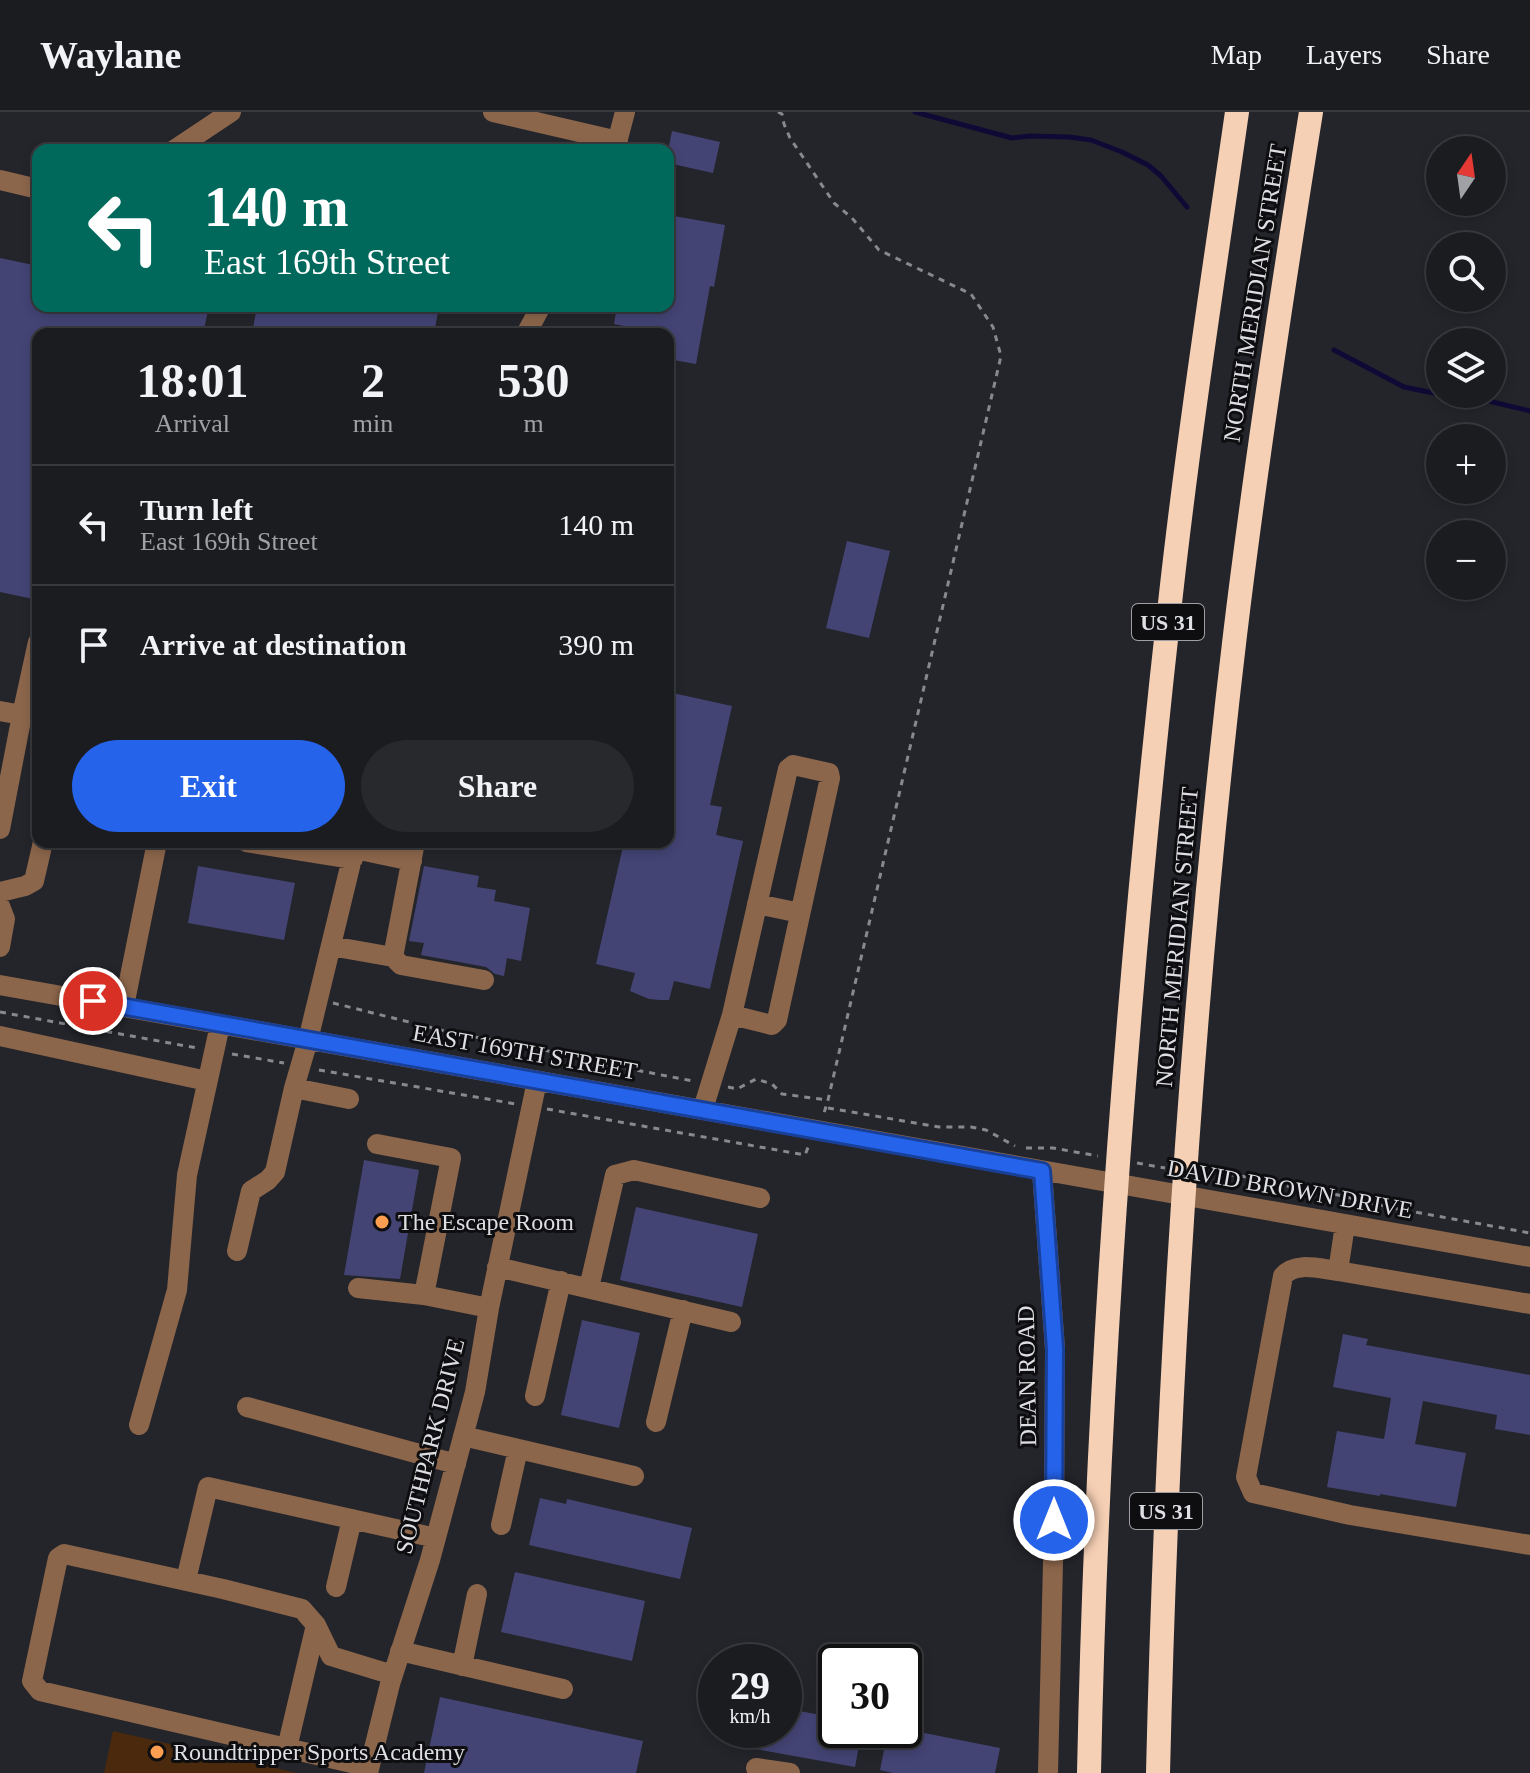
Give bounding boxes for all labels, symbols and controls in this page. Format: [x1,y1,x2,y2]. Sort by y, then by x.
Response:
text: Waylane [40,34,181,76]
text: Map [1211,39,1262,70]
text: Layers [1306,39,1382,70]
text: Share [1426,39,1490,70]
north arrow [1426,136,1506,216]
map controls [1426,136,1506,600]
street label: NORTH MERIDIAN STREET [1219,142,1291,444]
icon: left [72,176,176,280]
text: 140 m [204,176,349,238]
button: search [1426,232,1506,312]
text: East 169th Street [204,242,450,282]
button: layers [1426,328,1506,408]
text: 18:01 [136,354,248,407]
text: 2 [361,354,385,407]
text: 530 [498,354,570,407]
text: Arrival [155,409,230,438]
text: min [353,409,393,438]
text: m [523,409,544,438]
button: + [1426,424,1506,504]
text: Turn left [140,493,253,526]
icon: left [72,503,116,547]
text: 140 m [558,508,634,541]
button: − [1426,520,1506,600]
text: East 169th Street [140,527,318,556]
road number: US 31 [1132,604,1204,640]
icon: arrive [72,623,116,667]
text: Arrive at destination [140,628,407,661]
text: 390 m [558,628,634,661]
button: Exit [72,740,345,832]
button: Share [361,740,634,832]
street label: NORTH MERIDIAN STREET [1151,786,1203,1088]
pin [59,967,127,1035]
icon: arrive [71,979,115,1023]
street label: EAST 169TH STREET [411,1019,640,1085]
street label: DAVID BROWN DRIVE [1165,1155,1415,1223]
place label: The Escape Room [398,1209,574,1235]
marker: The Escape Room [373,1213,391,1231]
street label: DEAN ROAD [1013,1305,1041,1447]
street label: SOUTHPARK DRIVE [391,1336,469,1556]
position arrow [1012,1478,1096,1562]
road number: US 31 [1130,1493,1202,1529]
speed limit sign: 30 [818,1644,922,1748]
text: 29 [730,1663,770,1708]
text: km/h [729,1705,771,1727]
place label: Roundtripper Sports Academy [173,1739,465,1765]
marker: Roundtripper Sports Academy [148,1743,166,1761]

